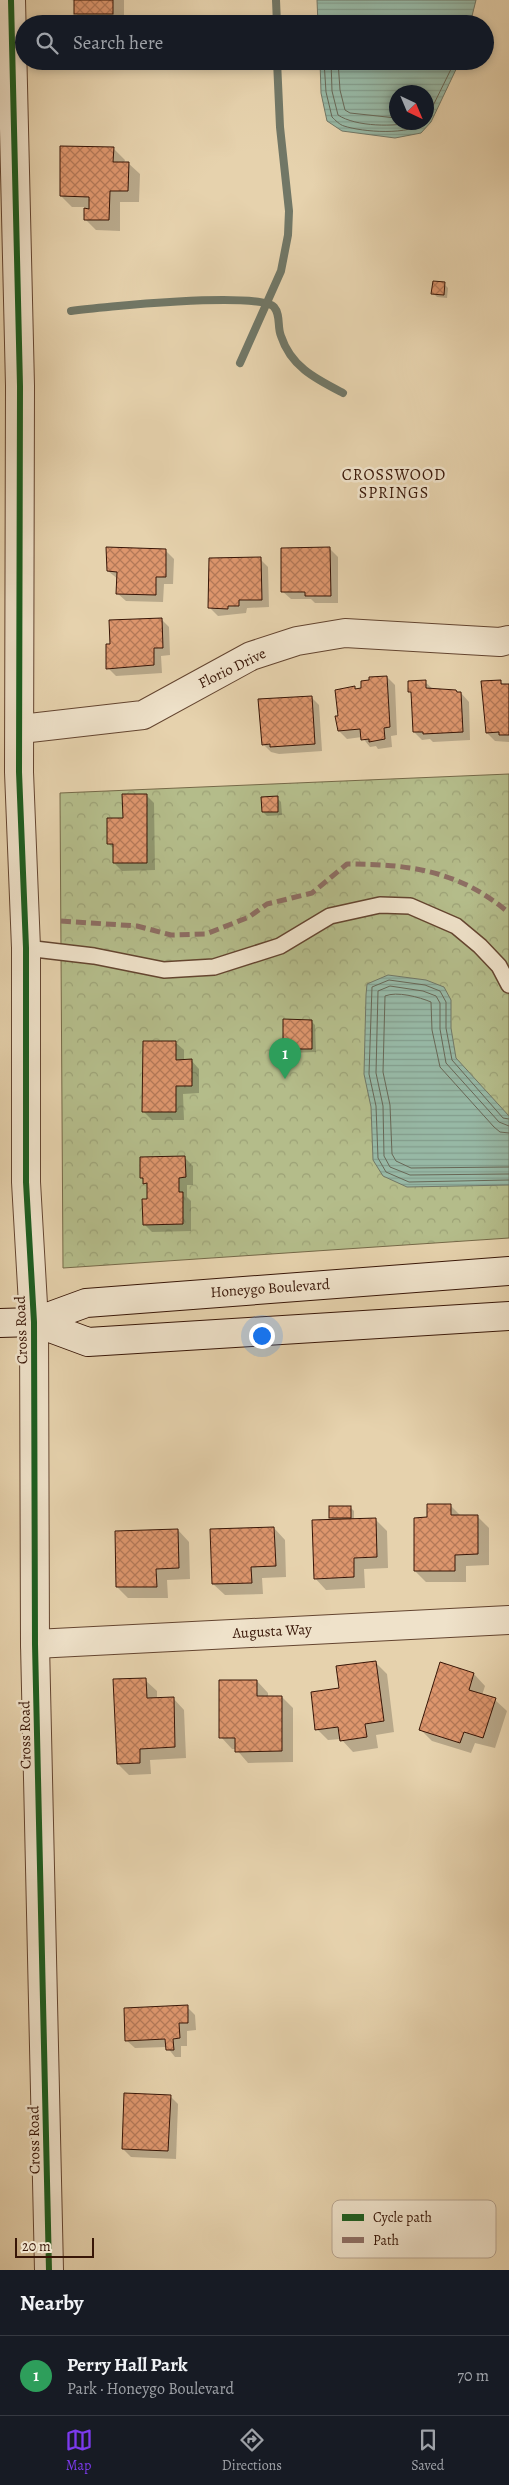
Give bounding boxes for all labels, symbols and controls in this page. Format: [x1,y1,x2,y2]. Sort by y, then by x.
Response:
search box [15,15,494,70]
icon: search [33,29,61,57]
text: Search here [73,30,163,56]
north arrow [389,85,434,130]
district label: CROSSWOOD SPRINGS [342,464,446,504]
street label: Florio Drive [195,643,269,693]
pin: 1 [269,1038,301,1079]
street label: Honeygo Boulevard [210,1274,331,1302]
street label: Cross Road [10,1295,32,1365]
your location [249,1323,275,1349]
street label: Augusta Way [231,1619,312,1643]
street label: Cross Road [14,1700,36,1769]
street label: Cross Road [23,2105,45,2174]
legend [332,2200,496,2258]
text: Cycle path [373,2208,433,2227]
text: Path [373,2231,400,2250]
scale bar [15,2235,94,2258]
text: 20 m [22,2237,51,2256]
text: Nearby [20,2289,83,2317]
text: Perry Hall Park [67,2352,188,2378]
text: 1 [33,2365,39,2387]
text: 70 m [457,2365,489,2387]
text: Park · Honeygo Boulevard [67,2378,234,2400]
tab: Map [65,2426,93,2475]
tab: Directions [222,2426,282,2475]
tab: Saved [411,2426,444,2475]

